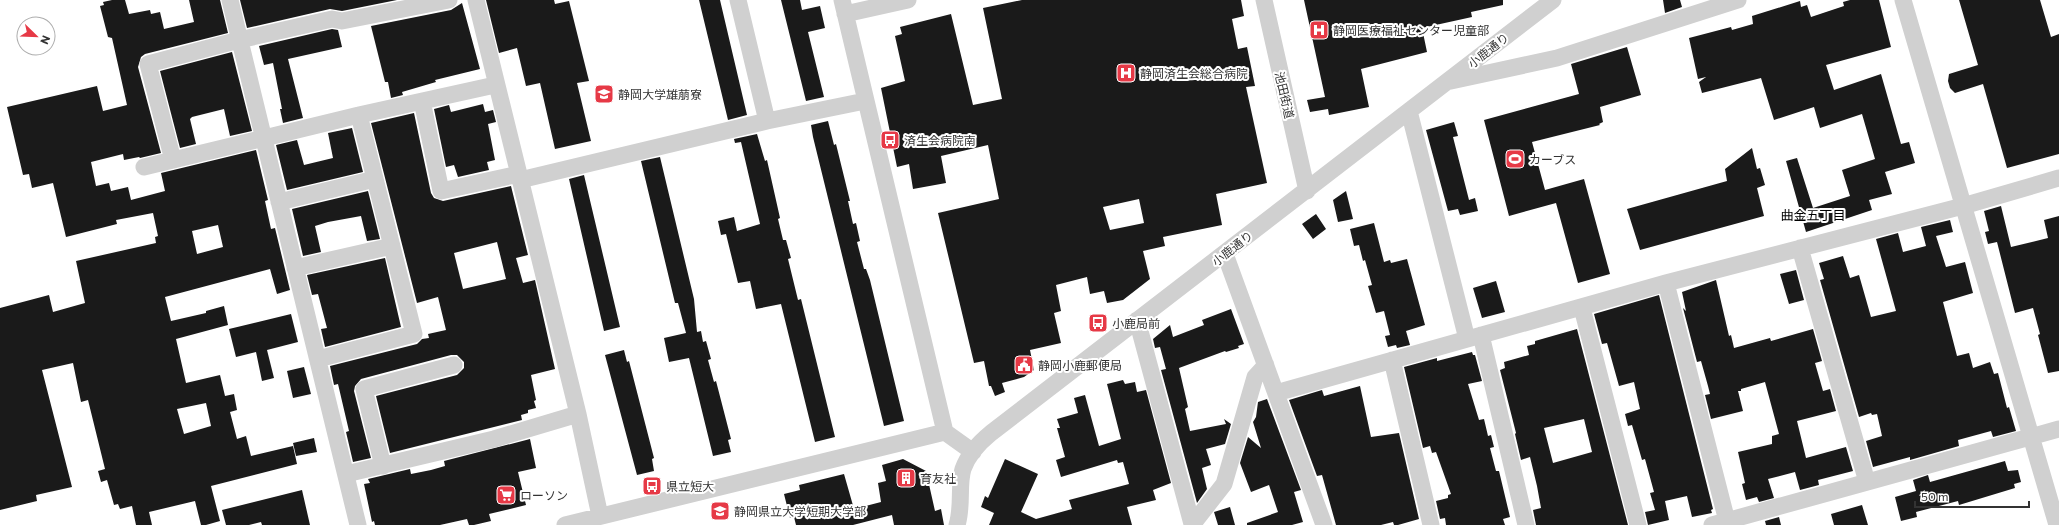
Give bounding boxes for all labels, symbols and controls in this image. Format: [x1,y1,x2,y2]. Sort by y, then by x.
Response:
north arrow [16,16,56,56]
hospital icon: 静岡医療福祉センター児童部 [1308,19,1330,41]
place label: 静岡医療福祉センター児童部 [1333,23,1489,37]
street label: 小鹿通り [1465,30,1511,70]
text: N [38,34,53,46]
hospital icon: 静岡済生会総合病院 [1115,62,1137,84]
place label: 静岡済生会総合病院 [1140,66,1248,80]
street label: 池田街道 [1273,70,1297,120]
school or university icon: 静岡大学雄萠寮 [593,83,615,105]
place label: 静岡大学雄萠寮 [618,87,702,101]
bus stop icon: 済生会病院南 [879,129,901,151]
place label: 済生会病院南 [904,133,976,147]
sports icon: カーブス [1504,148,1526,170]
place label: カーブス [1529,152,1576,166]
district label: 曲金五丁目 [1780,207,1846,223]
street label: 小鹿通り [1209,228,1255,268]
bus stop icon: 小鹿局前 [1087,312,1109,334]
place label: 小鹿局前 [1112,316,1160,330]
public building icon: 静岡小鹿郵便局 [1013,354,1035,376]
place label: 静岡小鹿郵便局 [1038,358,1122,372]
building icon: 育友社 [895,467,917,489]
place label: 育友社 [920,471,956,485]
bus stop icon: 県立短大 [641,475,663,497]
place label: 県立短大 [666,479,714,493]
scale bar [1915,483,2029,509]
supermarket icon: ローソン [495,484,517,506]
place label: ローソン [520,488,568,502]
text: 50 m [1921,489,1949,503]
school or university icon: 静岡県立大学短期大学部 [709,500,731,522]
place label: 静岡県立大学短期大学部 [734,504,866,518]

